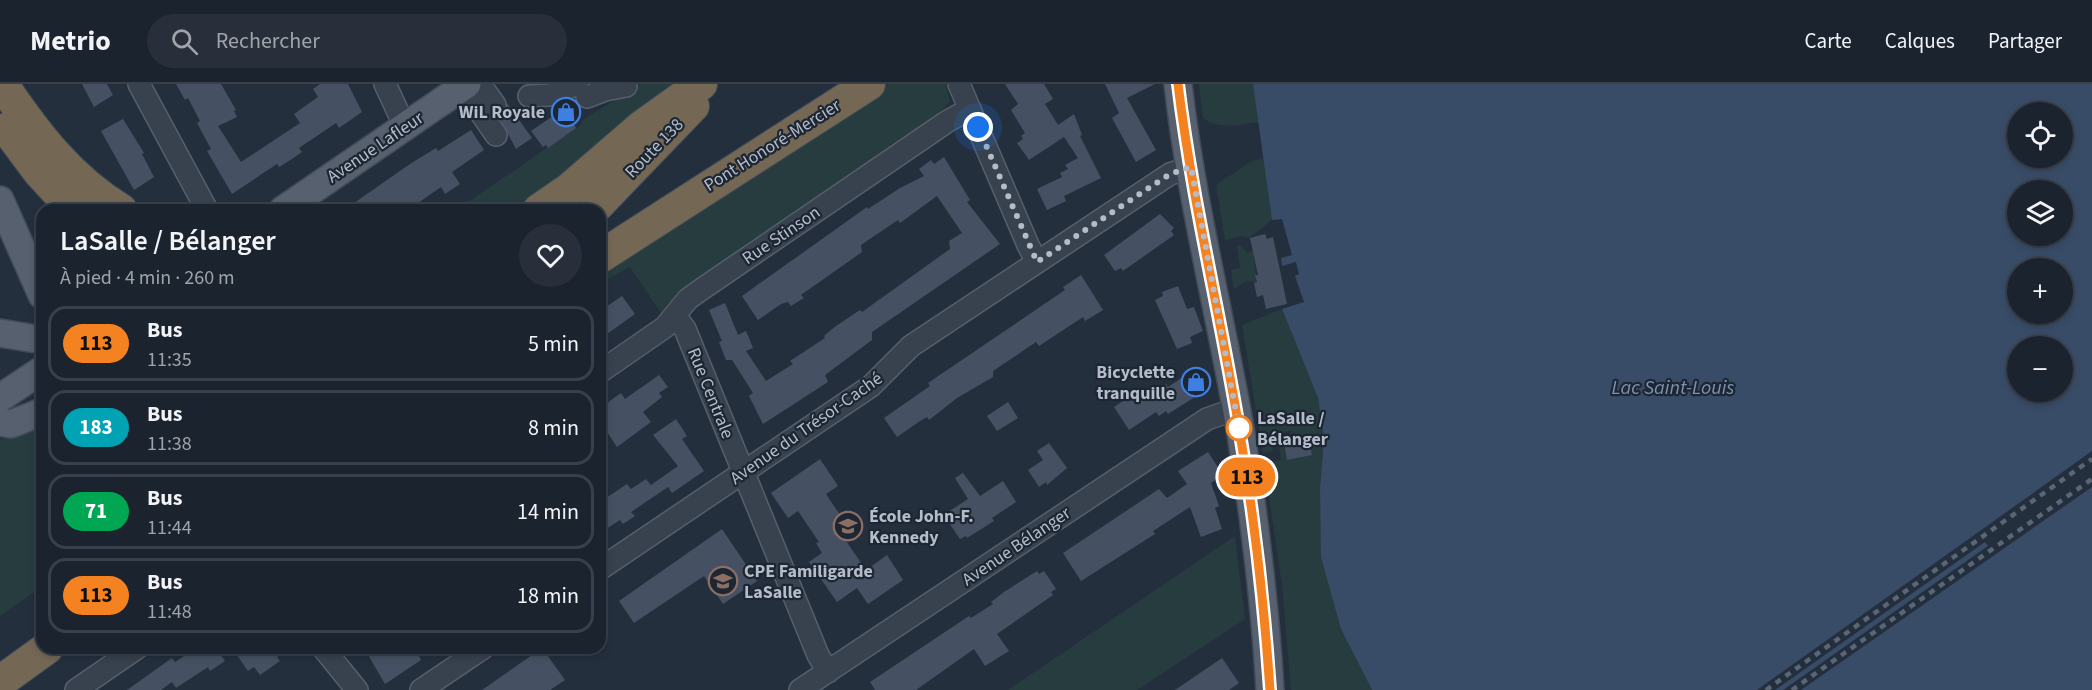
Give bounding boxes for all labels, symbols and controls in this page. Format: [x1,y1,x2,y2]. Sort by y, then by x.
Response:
search box [147,14,567,68]
text: Metrio [30,21,111,61]
icon: search [168,25,201,58]
text: Rechercher [216,25,320,57]
text: Carte [1805,26,1852,56]
text: Calques [1885,26,1955,56]
text: Partager [1988,26,2062,56]
street label: Pont Honoré-Mercier [699,93,846,198]
shop icon: WiL Royale [550,96,582,128]
place label: WiL Royale [459,100,545,125]
map controls [2007,102,2073,402]
button: locate [2007,102,2073,168]
street label: Avenue Lafleur [322,105,429,189]
your location [963,112,993,142]
street label: Route 138 [619,113,689,184]
button: layers [2007,180,2073,246]
street label: Rue Stinson [737,200,825,271]
text: LaSalle / Bélanger [60,221,276,261]
button: heart [519,224,582,287]
button: + [2007,258,2073,324]
text: À pied · 4 min · 260 m [60,264,235,292]
text: Bus [147,314,183,346]
text: 113 [79,328,113,358]
text: 5 min [528,328,579,360]
button: − [2007,336,2073,402]
street label: Rue Centrale [681,344,740,442]
text: 11:35 [147,346,192,374]
place label: Bicyclette tranquille [1096,360,1175,406]
street label: Avenue du Trésor-Caché [725,366,888,491]
shop icon: Bicyclette tranquille [1180,366,1212,398]
water label: Lac Saint-Louis [1612,374,1734,402]
text: Bus [147,398,183,430]
place label: LaSalle / Bélanger [1257,406,1329,452]
text: 183 [79,412,113,442]
text: 8 min [528,412,579,444]
marker: LaSalle / Bélanger [1226,415,1252,441]
text: 11:38 [147,430,192,458]
line badge: 113 [1212,458,1282,496]
text: 113 [1230,462,1264,492]
text: Bus [147,482,183,514]
text: 71 [85,496,107,526]
text: 14 min [517,496,579,528]
street label: Avenue Bélanger [957,500,1076,592]
place label: École John-F. Kennedy [869,504,974,550]
school or university icon: École John-F. Kennedy [832,510,864,542]
text: 11:44 [147,514,192,542]
place label: CPE Familigarde LaSalle [744,559,873,605]
school or university icon: CPE Familigarde LaSalle [707,565,739,597]
text: Bus [147,566,183,598]
text: 113 [79,580,113,610]
text: 18 min [517,580,579,612]
text: 11:48 [147,598,192,626]

